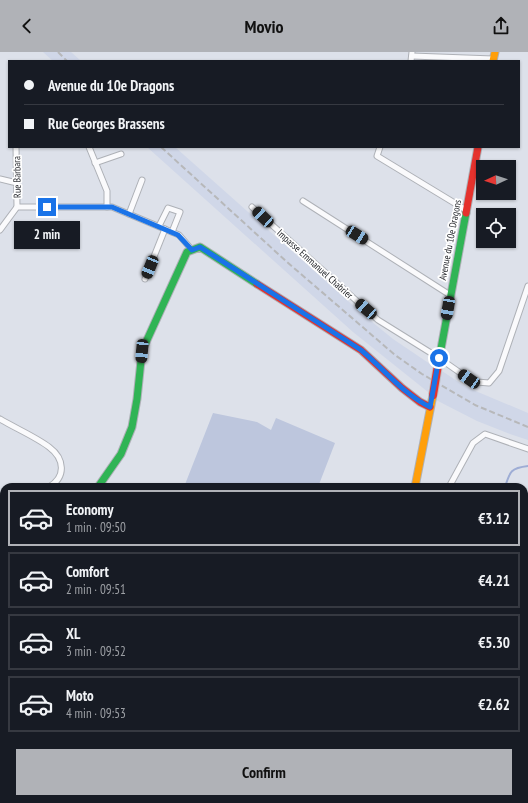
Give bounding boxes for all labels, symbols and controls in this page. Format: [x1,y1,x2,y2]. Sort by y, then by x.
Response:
icon: back [16,15,38,37]
text: Movio [244,15,284,38]
icon: share [490,15,512,37]
text: Avenue du 10e Dragons [48,76,174,95]
text: Rue Georges Brassens [48,114,165,133]
street label: Rue Barbara [10,156,24,198]
north arrow [476,160,516,200]
map controls [476,160,516,248]
route end [38,198,56,216]
street label: Avenue du 10e Dragons [436,198,464,281]
car [250,204,276,230]
button: locate [476,208,516,248]
callout: 2 min [14,221,80,249]
car [344,224,370,246]
text: 2 min [34,226,60,243]
street label: Impasse Emmanuel Chabrier [274,226,356,302]
car [140,254,160,280]
car [440,295,456,321]
car [353,297,379,321]
car [135,339,149,363]
route start [430,349,448,367]
car [456,367,482,391]
icon: car [18,500,54,536]
text: Economy [66,500,114,519]
text: €3.12 [478,509,510,528]
text: 1 min · 09:50 [66,519,126,536]
icon: car [18,562,54,598]
text: Comfort [66,562,109,581]
text: €4.21 [478,571,510,590]
text: 2 min · 09:51 [66,581,126,598]
icon: car [18,624,54,660]
text: XL [66,624,80,643]
text: €5.30 [478,633,510,652]
text: 3 min · 09:52 [66,643,126,660]
icon: car [18,686,54,722]
text: Moto [66,686,94,705]
text: €2.62 [478,695,510,714]
text: 4 min · 09:53 [66,705,126,722]
button: Confirm [16,749,512,795]

